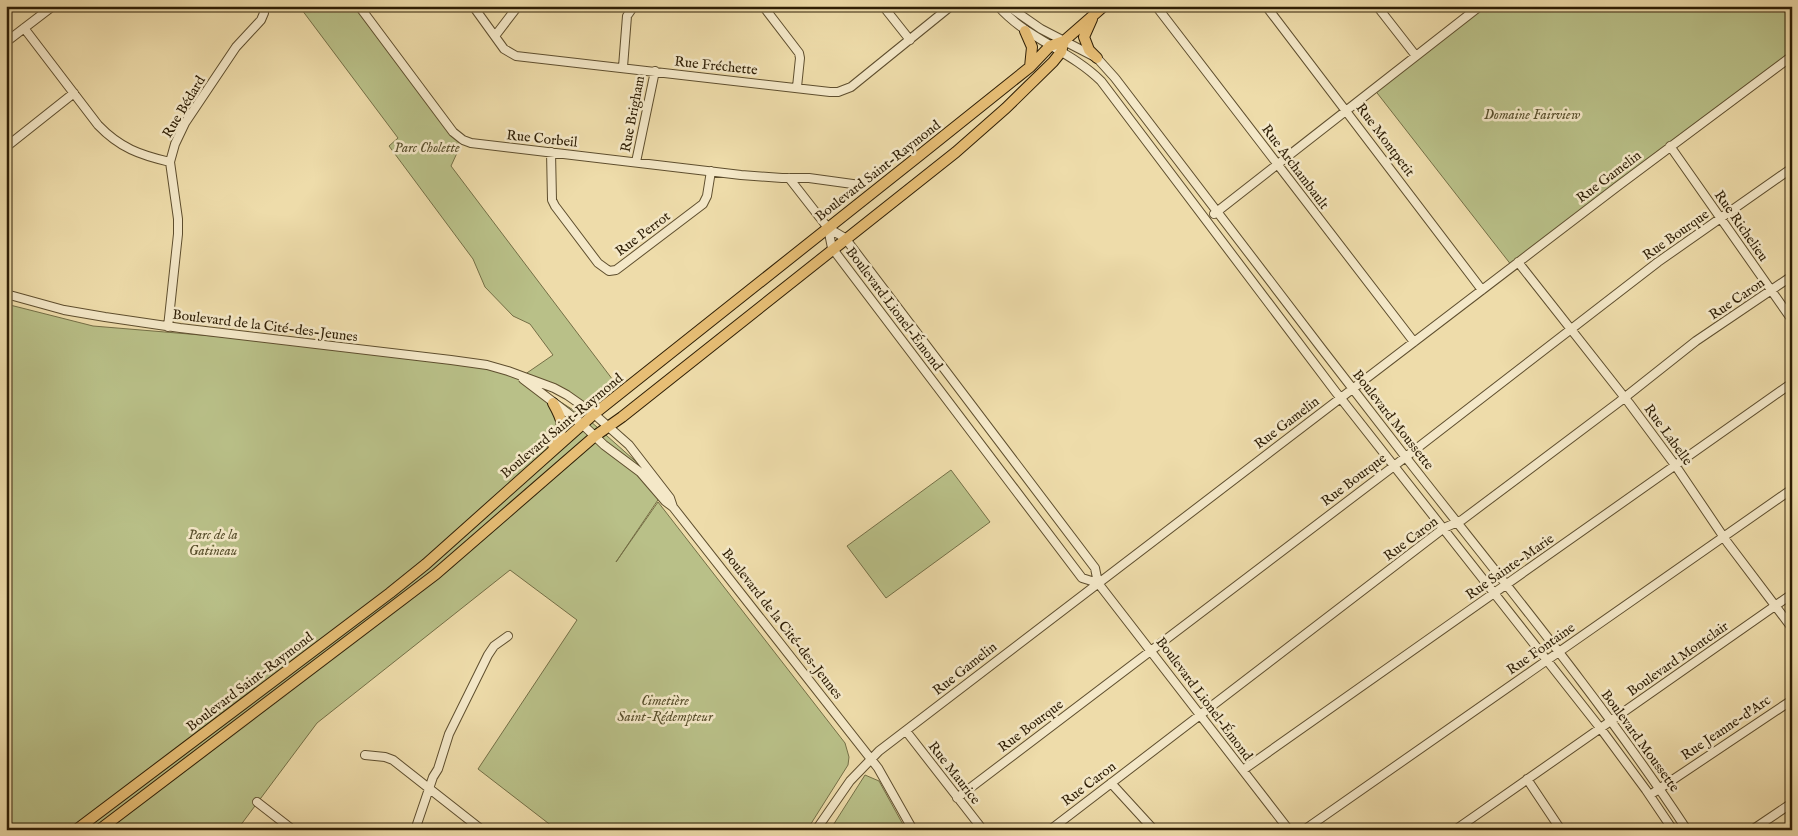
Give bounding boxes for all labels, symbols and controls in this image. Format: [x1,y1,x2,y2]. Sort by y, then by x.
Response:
street label: Rue Fréchette [674,53,759,79]
street label: Rue Bédard [158,72,210,141]
street label: Rue Brigham [617,74,649,154]
street label: Rue Montpetit [1352,100,1419,180]
park label: Domaine Fairview [1484,106,1581,124]
street label: Boulevard Saint-Raymond [812,116,945,226]
street label: Rue Archambault [1257,121,1333,213]
street label: Rue Corbeil [506,126,579,152]
park label: Parc Cholette [394,139,460,157]
street label: Rue Gamelin [1573,146,1645,207]
street label: Rue Richelieu [1710,187,1772,265]
street label: Rue Bourque [1639,205,1713,264]
street label: Rue Perrot [612,207,674,261]
street label: Boulevard Lionel-Émond [842,243,948,375]
street label: Rue Caron [1706,273,1769,324]
street label: Boulevard de la Cité-des-Jeunes [171,306,359,346]
street label: Boulevard Moussette [1348,366,1438,474]
street label: Boulevard Saint-Raymond [497,369,627,483]
street label: Rue Gamelin [1251,392,1323,453]
street label: Rue Labelle [1640,401,1697,470]
street label: Rue Bourque [1318,449,1391,510]
street label: Rue Caron [1380,512,1442,565]
park label: Parc de la Gatineau [188,526,238,560]
street label: Rue Sainte-Marie [1462,529,1558,604]
street label: Boulevard de la Cité-des-Jeunes [717,545,847,703]
street label: Boulevard Montclair [1624,617,1732,701]
street label: Rue Fontaine [1503,619,1579,679]
street label: Boulevard Saint-Raymond [183,628,317,736]
street label: Boulevard Lionel-Émond [1152,633,1258,765]
street label: Rue Gamelin [929,638,1001,700]
street label: Boulevard Moussette [1597,686,1684,796]
street label: Rue Jeanne-d'Arc [1678,691,1774,765]
park label: Cimetière Saint-Rédempteur [617,692,714,726]
street label: Rue Bourque [995,695,1068,756]
street label: Rue Maurice [924,738,985,809]
street label: Rue Caron [1058,757,1120,810]

